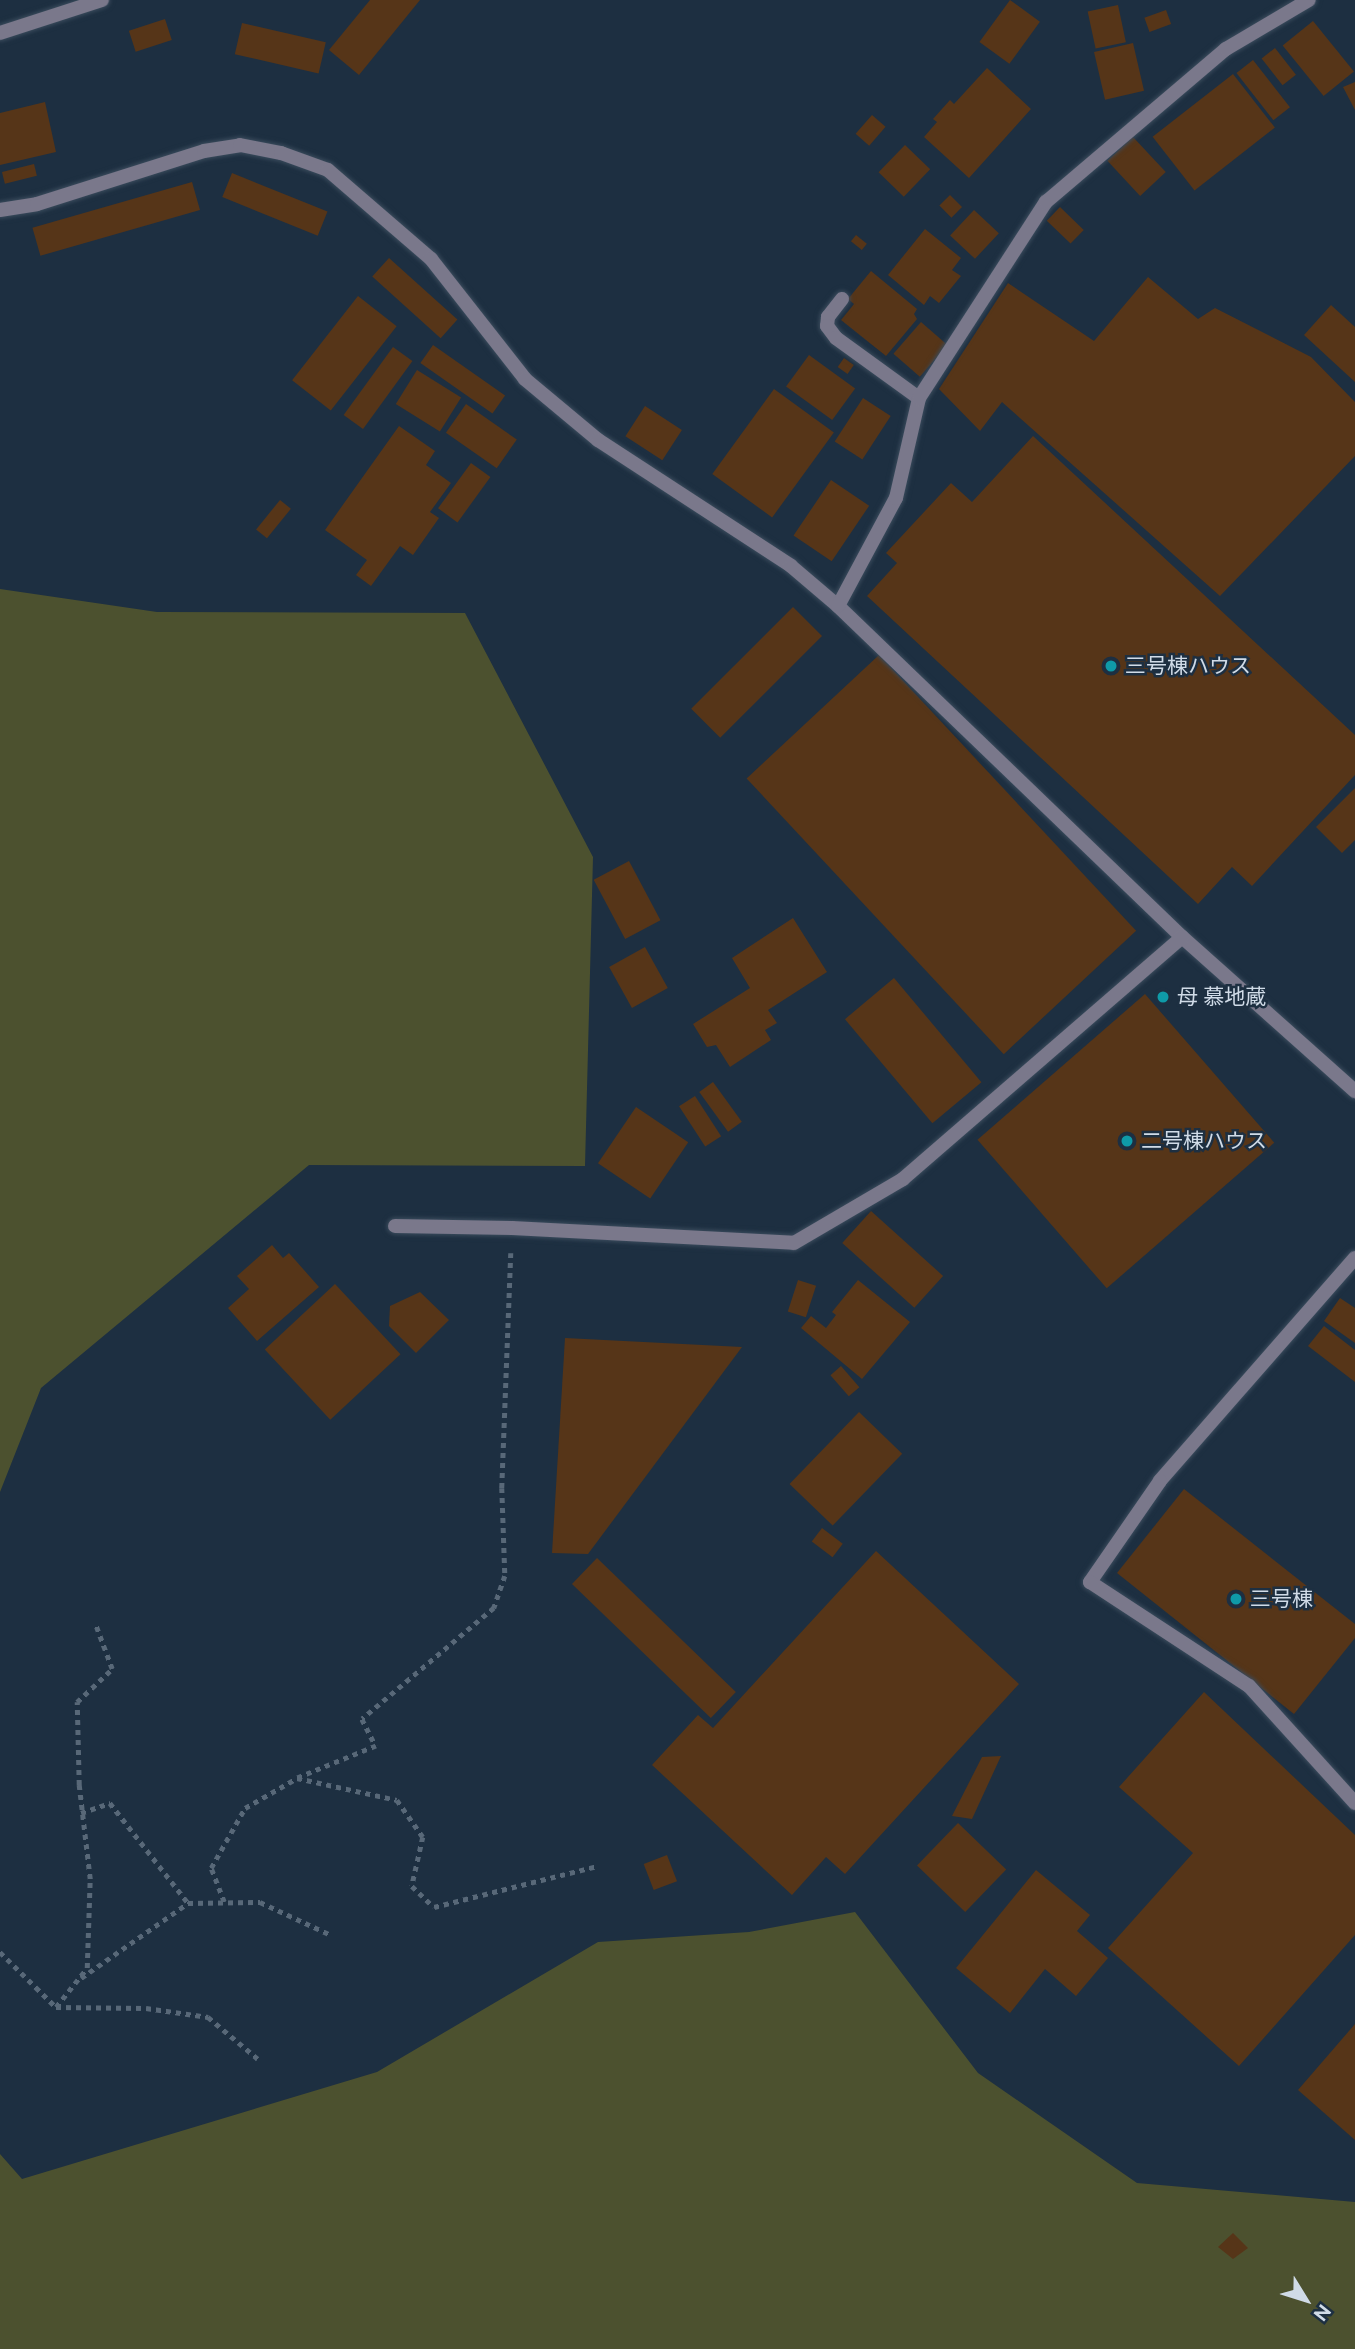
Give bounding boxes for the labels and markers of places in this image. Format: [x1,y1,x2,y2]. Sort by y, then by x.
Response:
place label: 三号棟ハウス [1125,653,1251,679]
marker: 三号棟ハウス [1103,658,1119,674]
place label: 母 慕地蔵 [1177,984,1266,1010]
marker: 母 慕地蔵 [1155,989,1171,1005]
place label: 二号棟ハウス [1141,1128,1267,1154]
marker: 二号棟ハウス [1119,1133,1135,1149]
place label: 三号棟 [1250,1586,1313,1612]
marker: 三号棟 [1228,1591,1244,1607]

